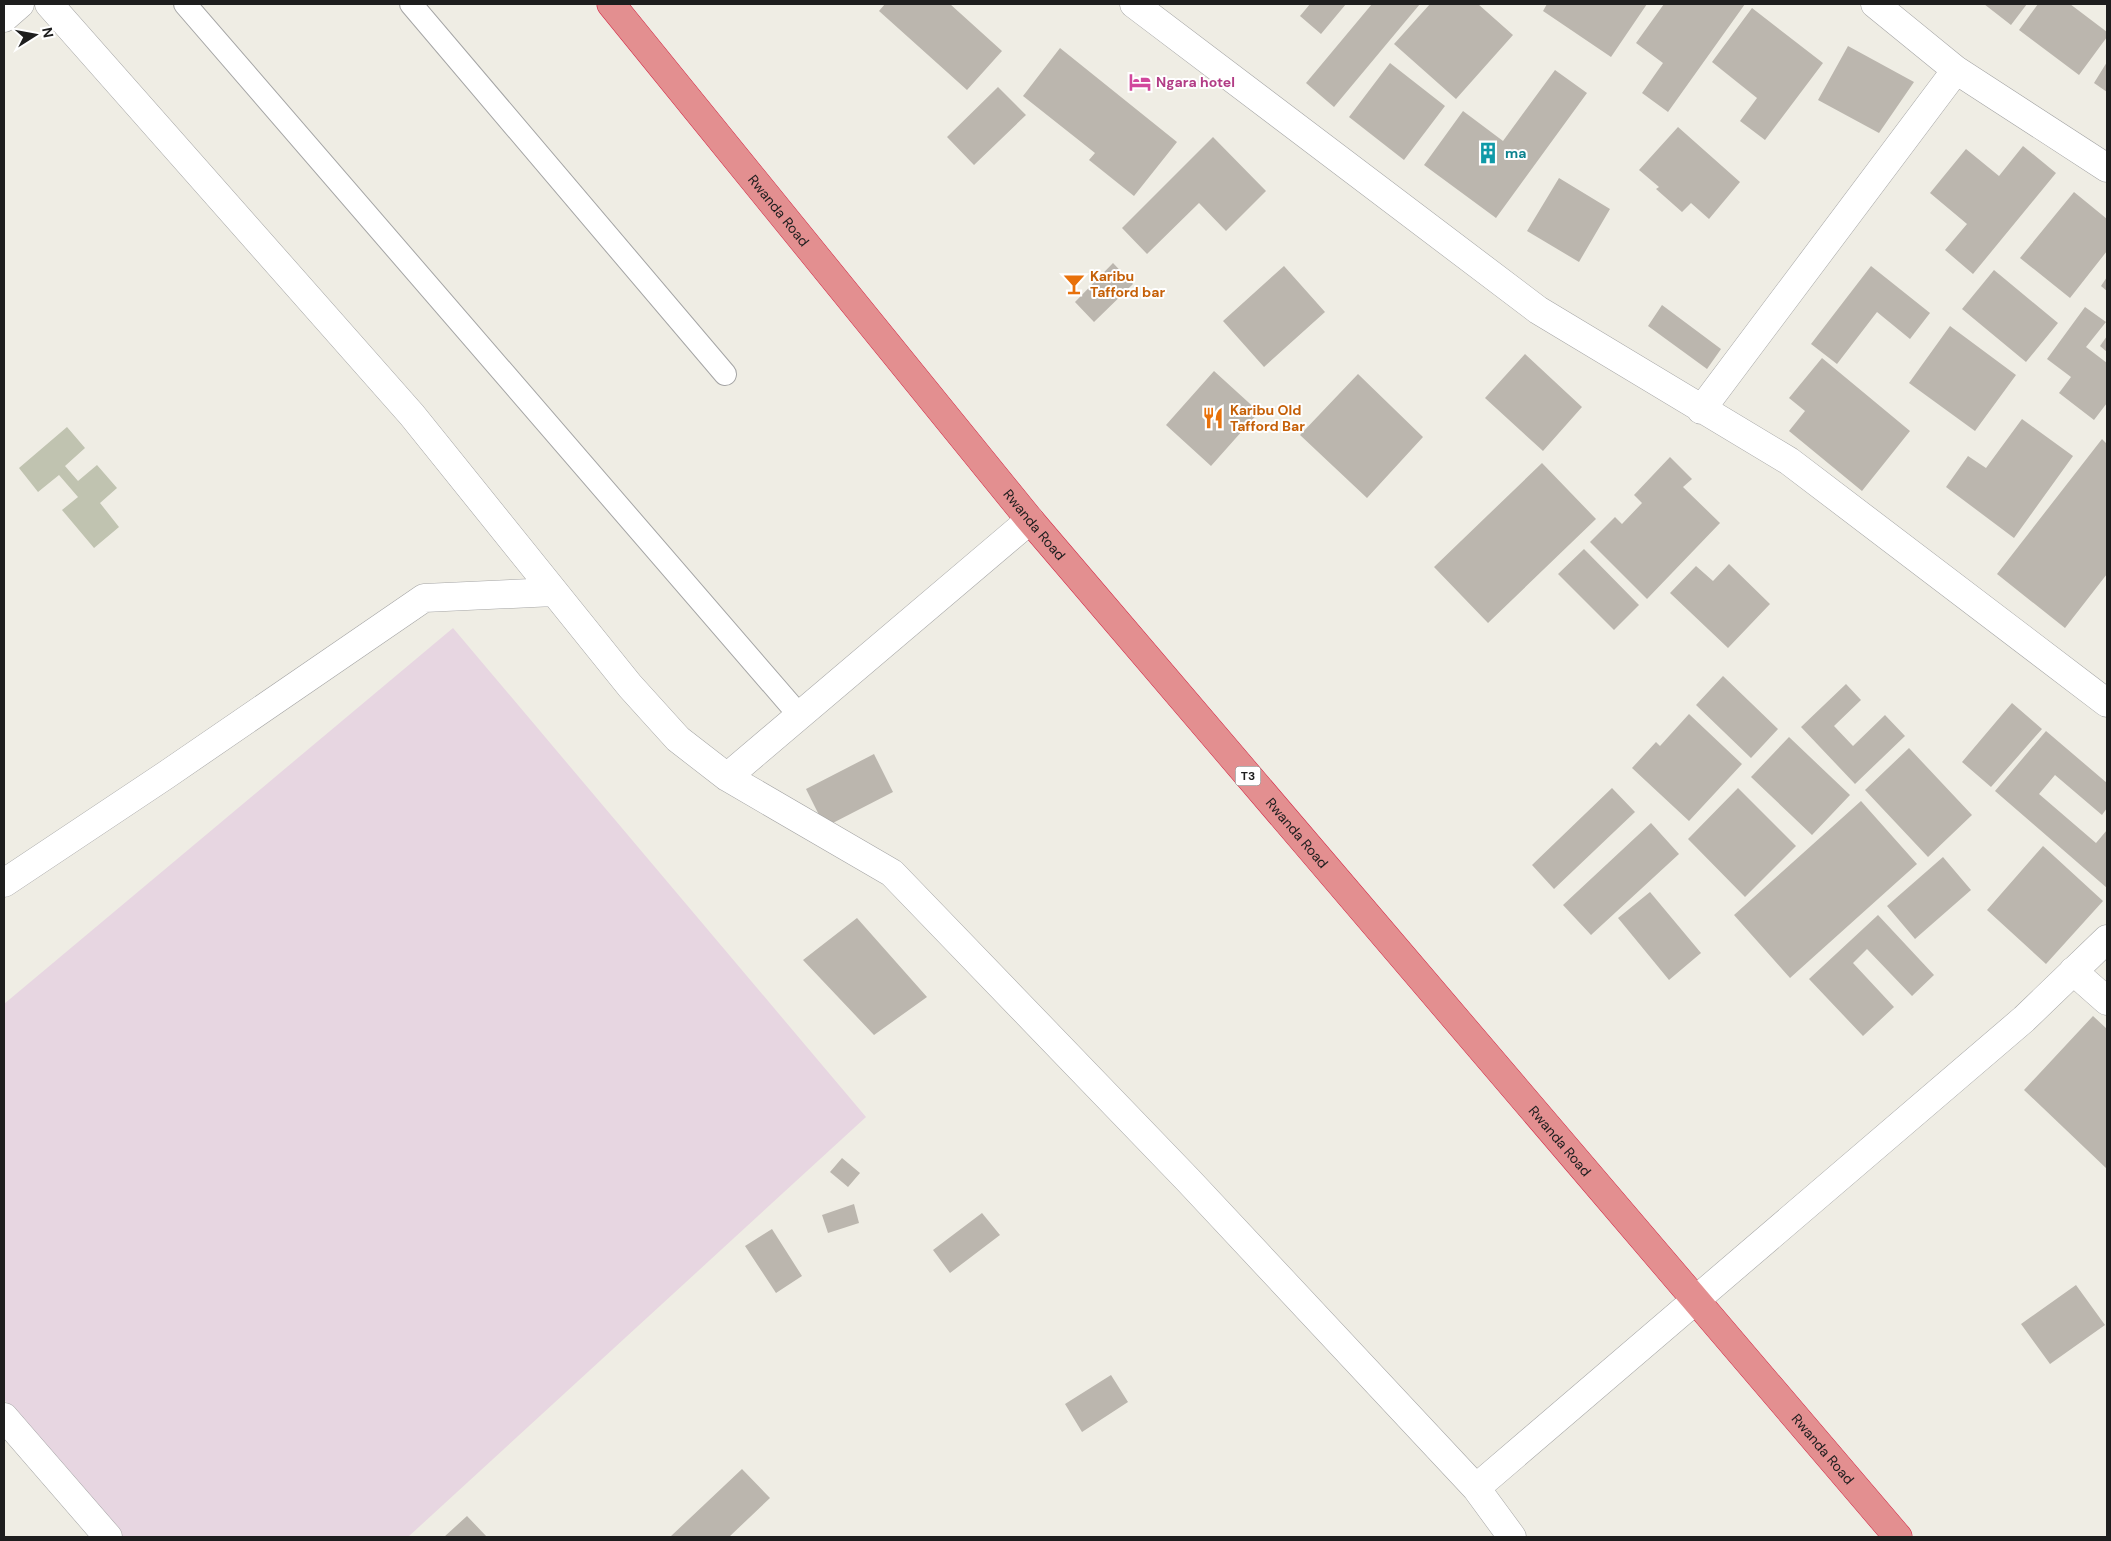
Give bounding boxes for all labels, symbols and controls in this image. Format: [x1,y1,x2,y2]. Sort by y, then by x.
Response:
north arrow [10,10,60,60]
text: N [38,26,58,39]
hotel icon: Ngara hotel [1127,69,1153,95]
place label: Ngara hotel [1156,73,1235,91]
building icon: ma [1475,140,1501,166]
place label: ma [1505,144,1526,162]
street label: Rwanda Road [744,171,813,250]
place label: Karibu Tafford bar [1090,267,1165,301]
bar icon: Karibu Tafford bar [1061,271,1087,297]
place label: Karibu Old Tafford Bar [1230,401,1305,435]
restaurant icon: Karibu Old Tafford Bar [1200,405,1226,431]
street label: Rwanda Road [1000,485,1069,564]
road number: T3 [1236,766,1260,786]
street label: Rwanda Road [1262,794,1332,872]
street label: Rwanda Road [1525,1102,1595,1180]
street label: Rwanda Road [1788,1410,1858,1488]

